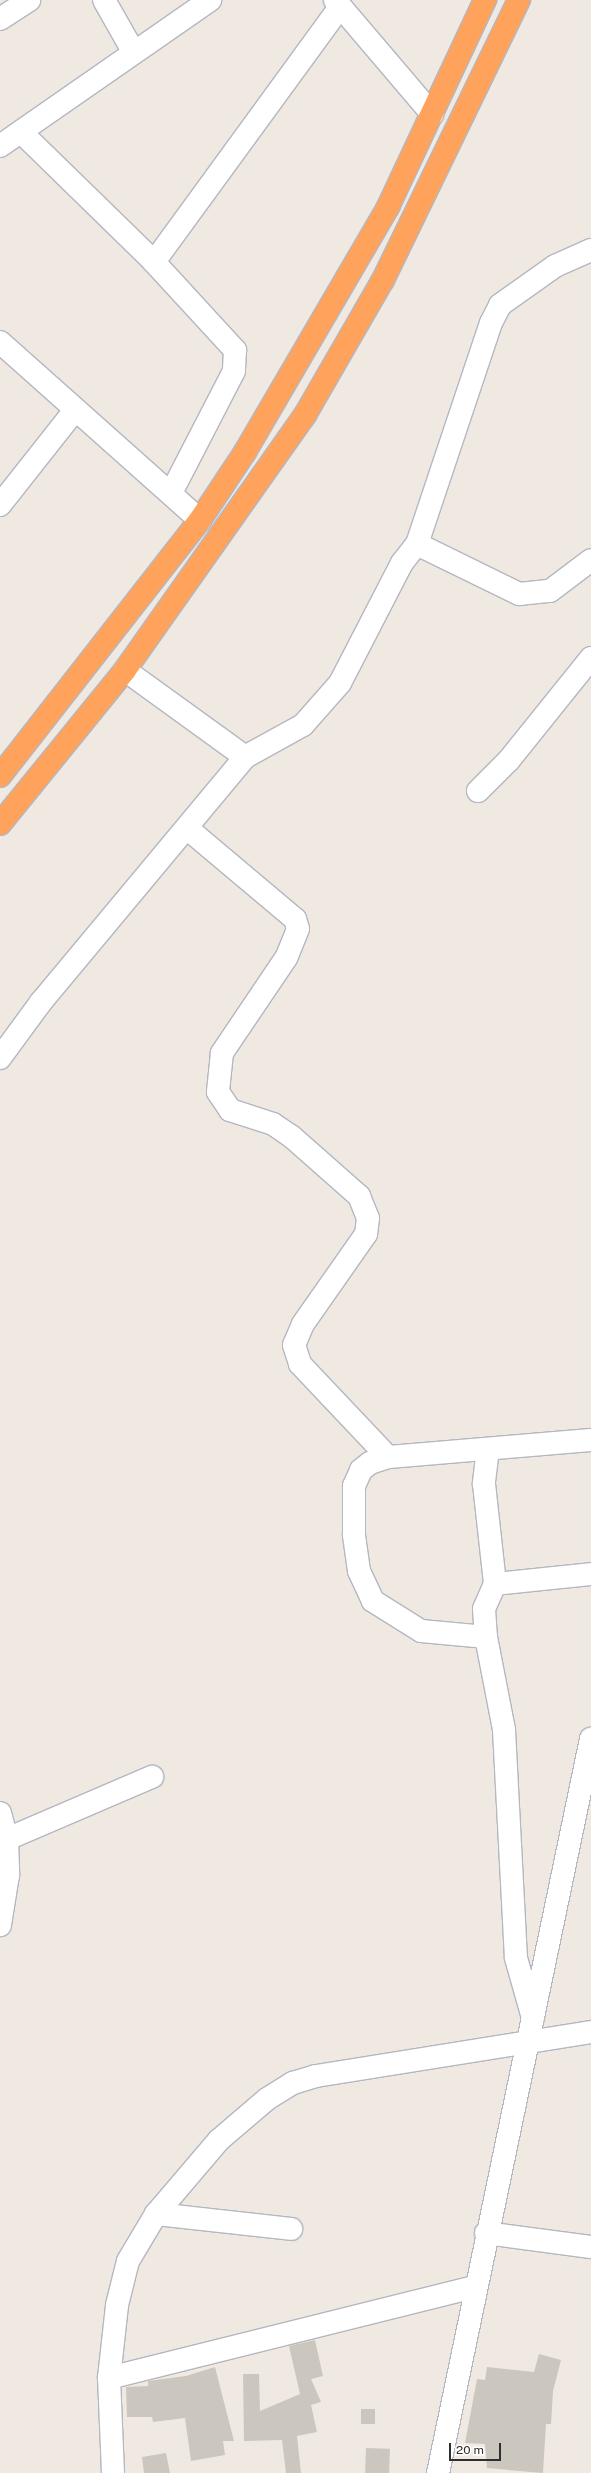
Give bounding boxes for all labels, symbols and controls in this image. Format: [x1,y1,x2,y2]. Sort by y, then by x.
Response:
scale bar [451,2435,503,2461]
text: 20 m [456,2443,484,2457]

